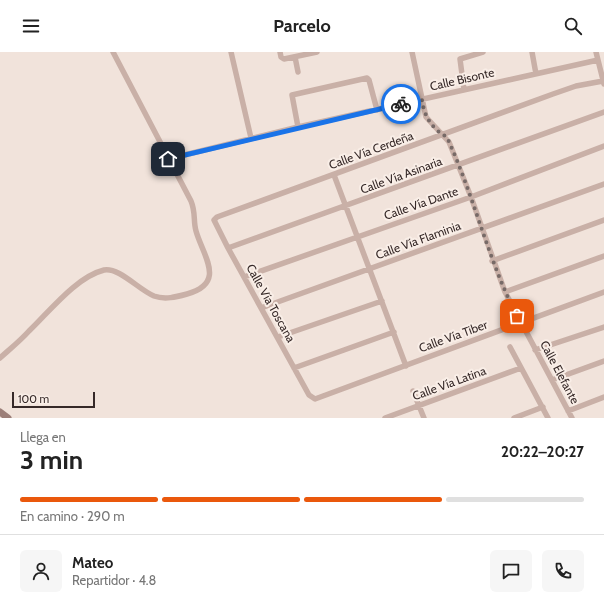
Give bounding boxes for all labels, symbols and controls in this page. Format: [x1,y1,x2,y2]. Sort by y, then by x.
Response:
icon: menu [20,15,42,37]
text: Parcelo [273,15,331,37]
icon: search [562,15,584,37]
street label: Calle Bisonte [428,64,496,94]
courier [381,84,421,124]
icon: bike [390,93,412,115]
street label: Calle Vía Cerdeña [327,128,415,172]
pin [151,142,185,176]
icon: home [157,148,179,170]
street label: Calle Vía Asinaria [358,153,444,197]
street label: Calle Vía Dante [382,183,460,223]
street label: Calle Vía Flaminia [373,218,463,262]
street label: Calle Vía Toscana [243,261,299,345]
pin [500,299,534,333]
icon: bag [506,305,528,327]
street label: Calle Vía Tiber [417,317,490,355]
street label: Calle Elefante [537,338,583,406]
street label: Calle Vía Latina [410,363,488,403]
scale bar [12,390,95,409]
text: 100 m [18,392,49,406]
text: Llega en [20,429,66,445]
text: 20:22–20:27 [501,443,584,461]
text: 3 min [20,444,83,476]
text: En camino · 290 m [20,508,125,524]
button: person [20,550,62,592]
button: chat [490,550,532,592]
button: phone [542,550,584,592]
text: Mateo [72,554,113,572]
text: Repartidor · 4.8 [72,572,156,588]

